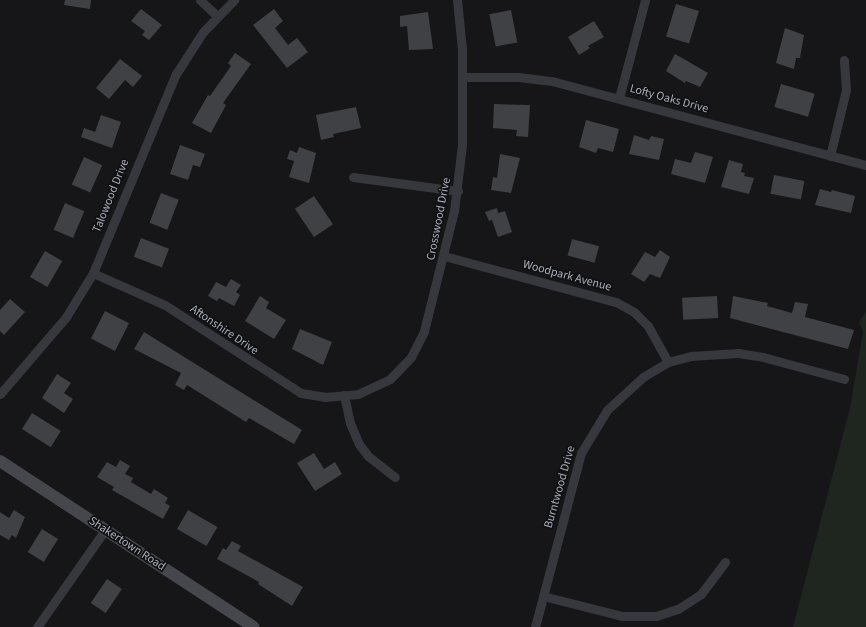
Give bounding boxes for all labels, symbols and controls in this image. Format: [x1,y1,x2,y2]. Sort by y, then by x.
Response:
street label: Lofty Oaks Drive [628,82,710,116]
street label: Talowood Drive [90,157,132,235]
street label: Crosswood Drive [424,176,454,262]
street label: Woodpark Avenue [521,257,613,295]
street label: Aftonshire Drive [187,302,261,358]
street label: Burntwood Drive [541,444,579,530]
street label: Shakertown Road [86,514,168,574]

